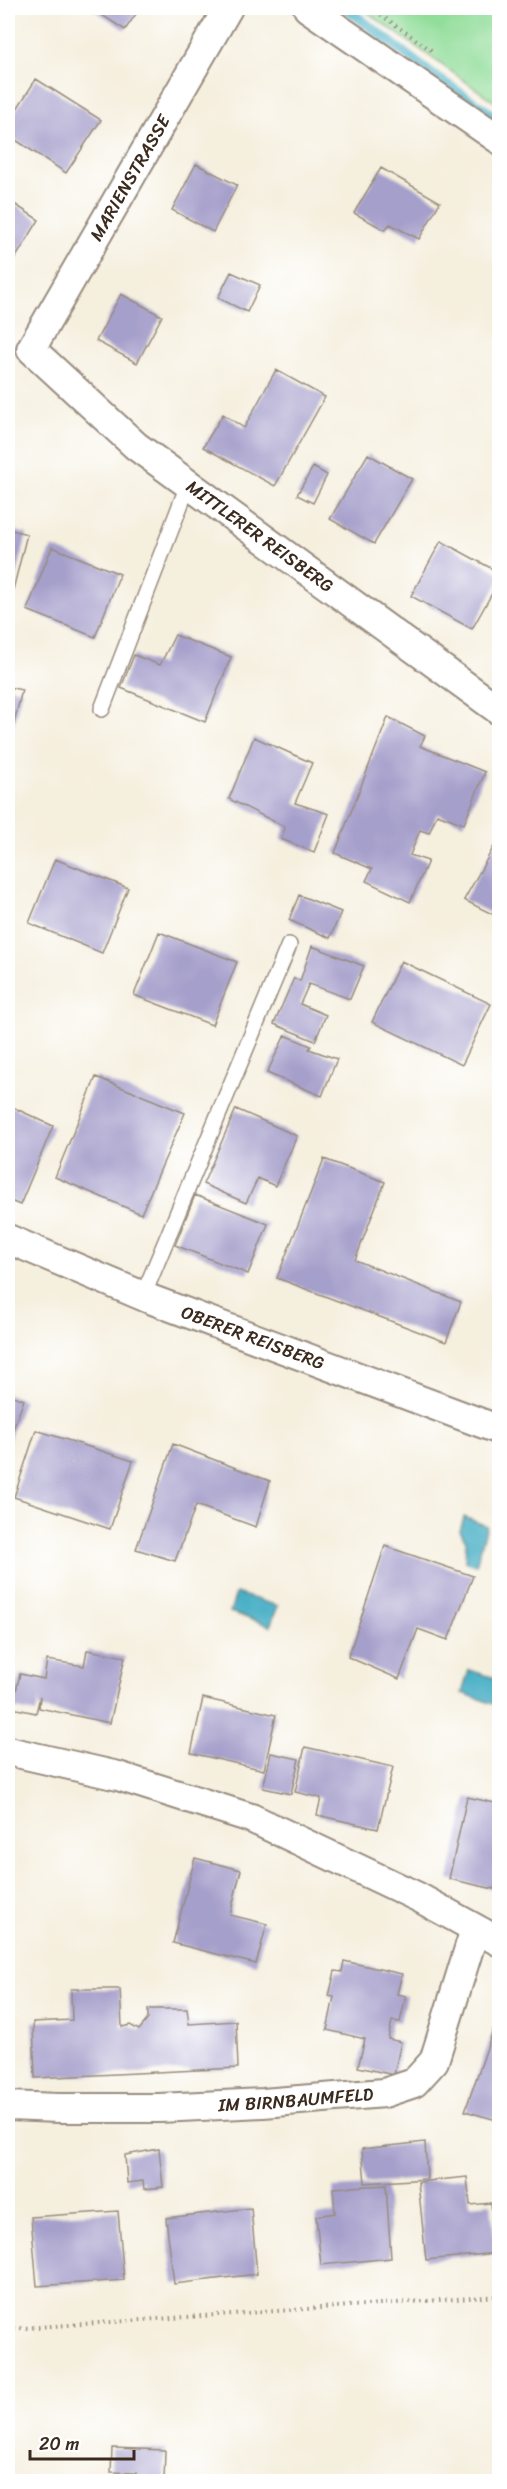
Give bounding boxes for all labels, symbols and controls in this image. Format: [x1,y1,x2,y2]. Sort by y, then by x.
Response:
street label: MARIENSTRASSE [81,108,180,247]
street label: MITTLERER REISBERG [179,471,341,601]
street label: OBERER REISBERG [177,1296,329,1379]
street label: IM BIRNBAUMFELD [216,2078,375,2121]
scale bar [30,2423,134,2461]
text: 20 m [39,2428,79,2460]

